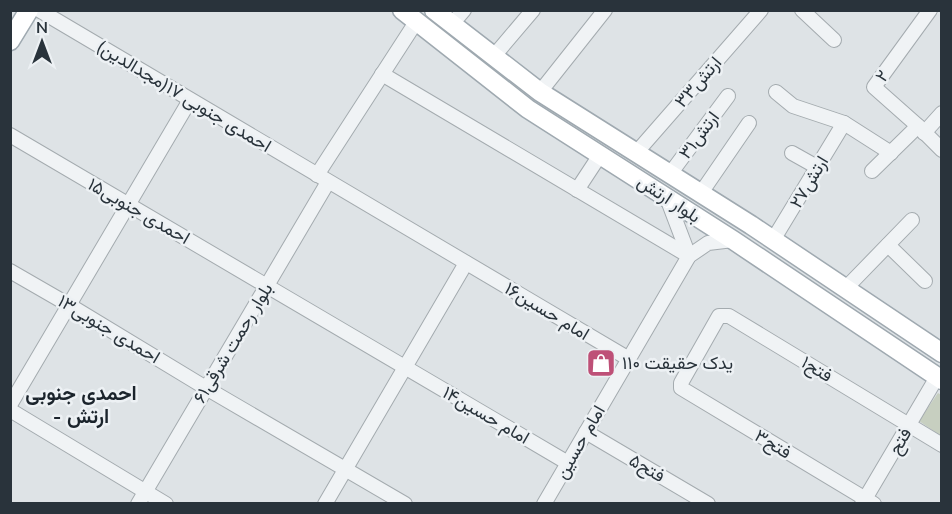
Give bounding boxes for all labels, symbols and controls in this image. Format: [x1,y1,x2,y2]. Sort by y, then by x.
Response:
north arrow [12,12,72,72]
text: N [36,17,48,39]
street label: احمدی جنوبی ۱۷(مجدالدین) [92,34,276,158]
street label: ارتش۳۳ [669,51,727,113]
street label: ۲ [869,65,895,87]
street label: ارتش۳۱ [673,106,725,164]
street label: ارتش۲۷ [784,151,834,213]
street label: بلوار ارتش [633,170,705,228]
street label: احمدی جنوبی۱۵ [84,172,194,250]
street label: امام حسین۱۶ [500,276,594,346]
street label: بلوار رحمت شرقی۶۱ [188,278,278,408]
street label: احمدی جنوبی۱۳ [53,289,165,369]
shop icon: یدک حقیقت ۱۱۰ [585,347,617,379]
street label: ۱فتح [797,350,837,388]
place label: یدک حقیقت ۱۱۰ [622,351,733,375]
district label: احمدی جنوبی - ارتش [25,380,137,430]
street label: امام حسین۱۴ [438,380,534,450]
street label: امام حسین [549,401,611,483]
street label: فتح [883,423,917,459]
street label: ۳فتح [750,424,796,464]
street label: ۵فتح [625,448,669,488]

